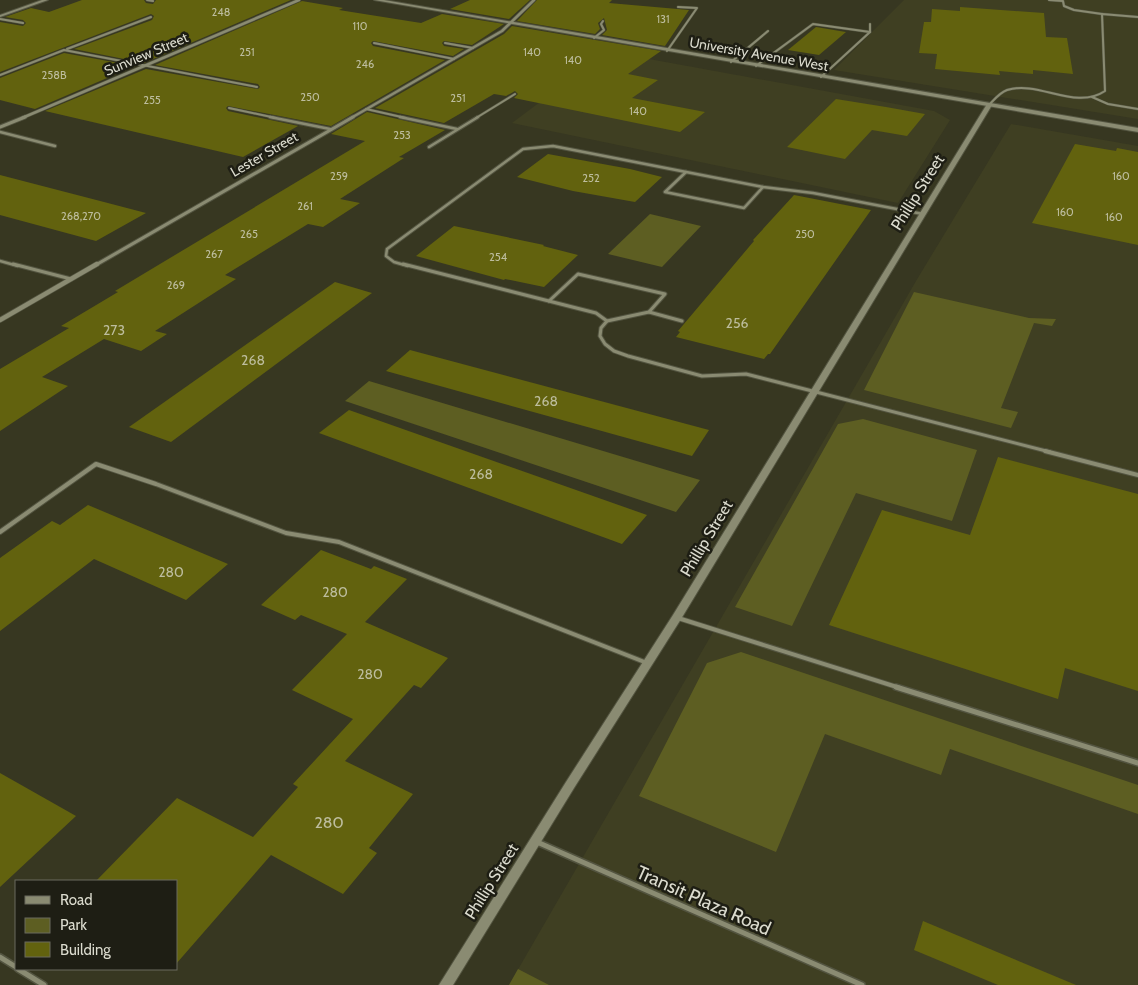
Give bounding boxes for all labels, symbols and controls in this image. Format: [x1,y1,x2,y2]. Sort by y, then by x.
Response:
house number: 248 [212,5,230,19]
house number: 131 [656,12,670,26]
house number: 110 [353,19,368,33]
street label: Sunview Street [101,28,191,80]
street label: University Avenue West [688,33,830,75]
house number: 251 [239,45,255,59]
house number: 140 [523,45,541,59]
house number: 140 [564,53,582,67]
house number: 246 [356,57,374,71]
house number: 258B [42,68,67,82]
house number: 250 [300,90,320,104]
house number: 251 [450,91,466,105]
house number: 255 [143,93,161,107]
house number: 140 [629,104,647,118]
street label: Lester Street [227,127,301,181]
house number: 253 [393,128,411,142]
street label: Phillip Street [887,150,949,234]
house number: 259 [330,169,348,183]
house number: 160 [1112,169,1130,183]
house number: 252 [582,171,600,185]
house number: 261 [297,199,313,213]
house number: 160 [1056,205,1074,219]
house number: 268,270 [61,209,101,223]
house number: 160 [1105,210,1123,224]
house number: 265 [240,227,258,241]
house number: 250 [795,227,815,241]
house number: 267 [205,247,223,261]
house number: 254 [489,250,508,264]
house number: 269 [167,278,185,292]
house number: 256 [726,314,748,332]
house number: 273 [103,321,125,339]
house number: 268 [241,351,265,369]
house number: 268 [534,392,558,410]
house number: 268 [469,465,493,483]
street label: Phillip Street [676,496,737,580]
house number: 280 [158,563,184,581]
house number: 280 [322,583,348,601]
house number: 280 [357,665,383,683]
house number: 280 [314,813,344,832]
street label: Phillip Street [461,839,523,923]
street label: Transit Plaza Road [633,861,775,940]
legend [15,880,178,970]
text: Road [60,891,93,909]
text: Park [60,916,87,934]
text: Building [60,941,111,959]

